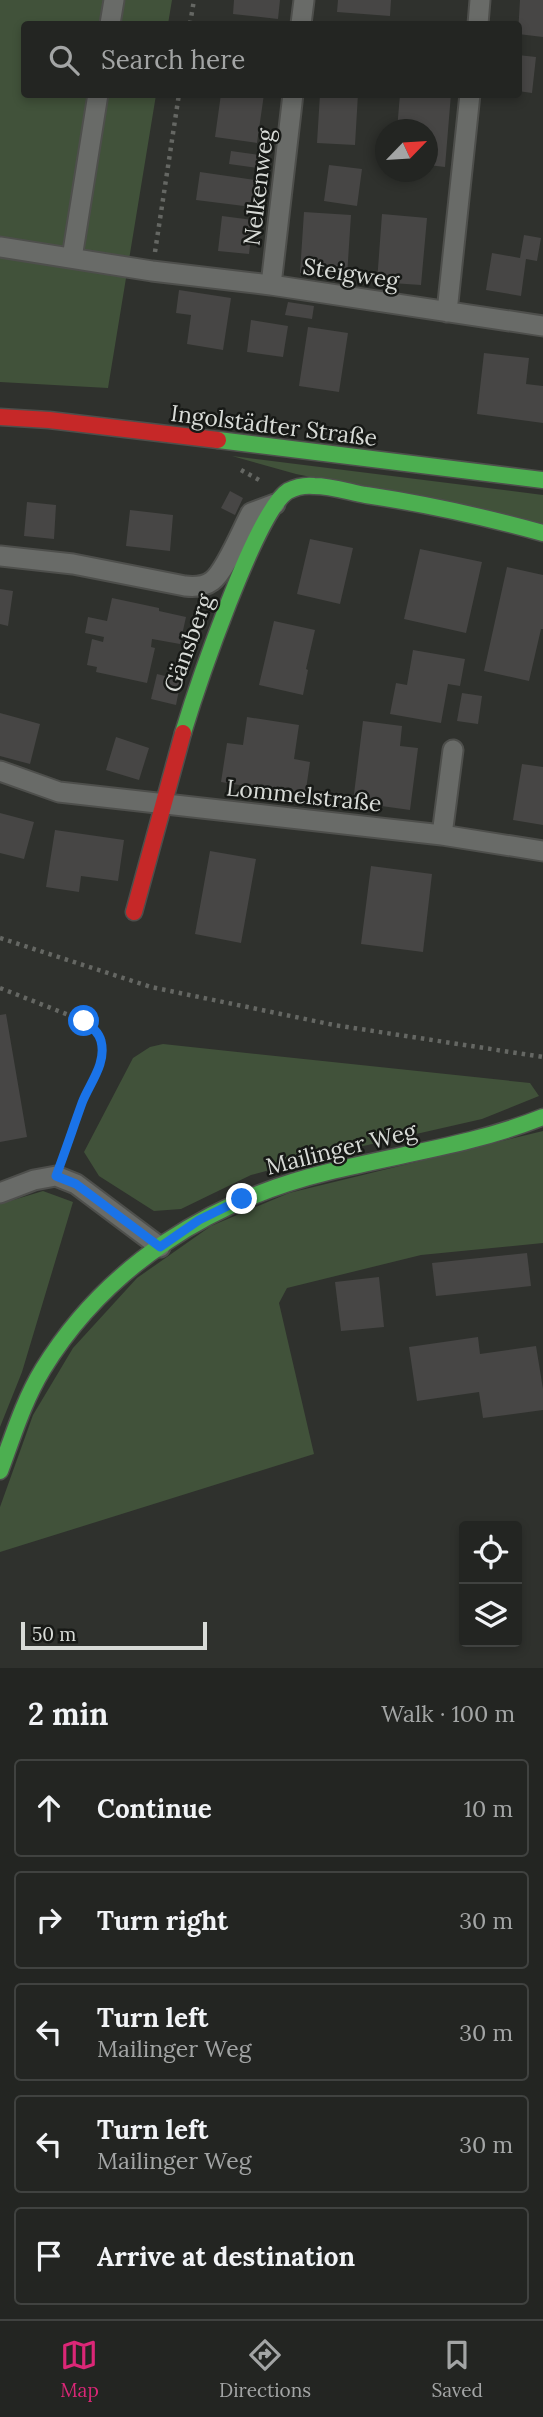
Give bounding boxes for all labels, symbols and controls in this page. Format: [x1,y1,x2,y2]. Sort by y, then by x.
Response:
search box [21,21,522,98]
icon: search [45,41,83,79]
text: Search here [101,43,245,76]
north arrow [375,119,438,182]
street label: Nelkenweg [236,126,280,247]
street label: Steigweg [301,251,402,295]
street label: Ingolstädter Straße [169,398,379,452]
street label: Gänsberg [157,589,220,696]
street label: Lommelstraße [225,772,383,818]
route start [68,1005,99,1036]
street label: Mailinger Weg [263,1115,421,1181]
route end [226,1183,257,1214]
map controls [459,1521,522,1647]
button: locate [459,1521,522,1584]
button: layers [459,1584,522,1647]
scale bar [21,1619,206,1651]
text: 50 m [32,1622,76,1646]
text: 2 min [28,1695,108,1733]
text: Walk · 100 m [381,1699,515,1728]
icon: ahead [30,1789,68,1827]
text: Continue [97,1792,212,1825]
text: 10 m [464,1794,513,1823]
icon: right [30,1901,68,1939]
text: Turn right [97,1904,228,1937]
text: 30 m [459,1906,513,1935]
text: Turn left [97,2001,208,2034]
icon: left [30,2013,68,2051]
text: 30 m [459,2018,513,2047]
text: Mailinger Weg [97,2034,251,2063]
text: Turn left [97,2113,208,2146]
icon: left [30,2125,68,2163]
text: 30 m [459,2130,513,2159]
text: Mailinger Weg [97,2146,251,2175]
icon: arrive [30,2237,68,2275]
text: Arrive at destination [97,2240,355,2273]
tab: Map [60,2336,99,2402]
tab: Directions [219,2336,311,2402]
tab: Saved [431,2336,483,2402]

